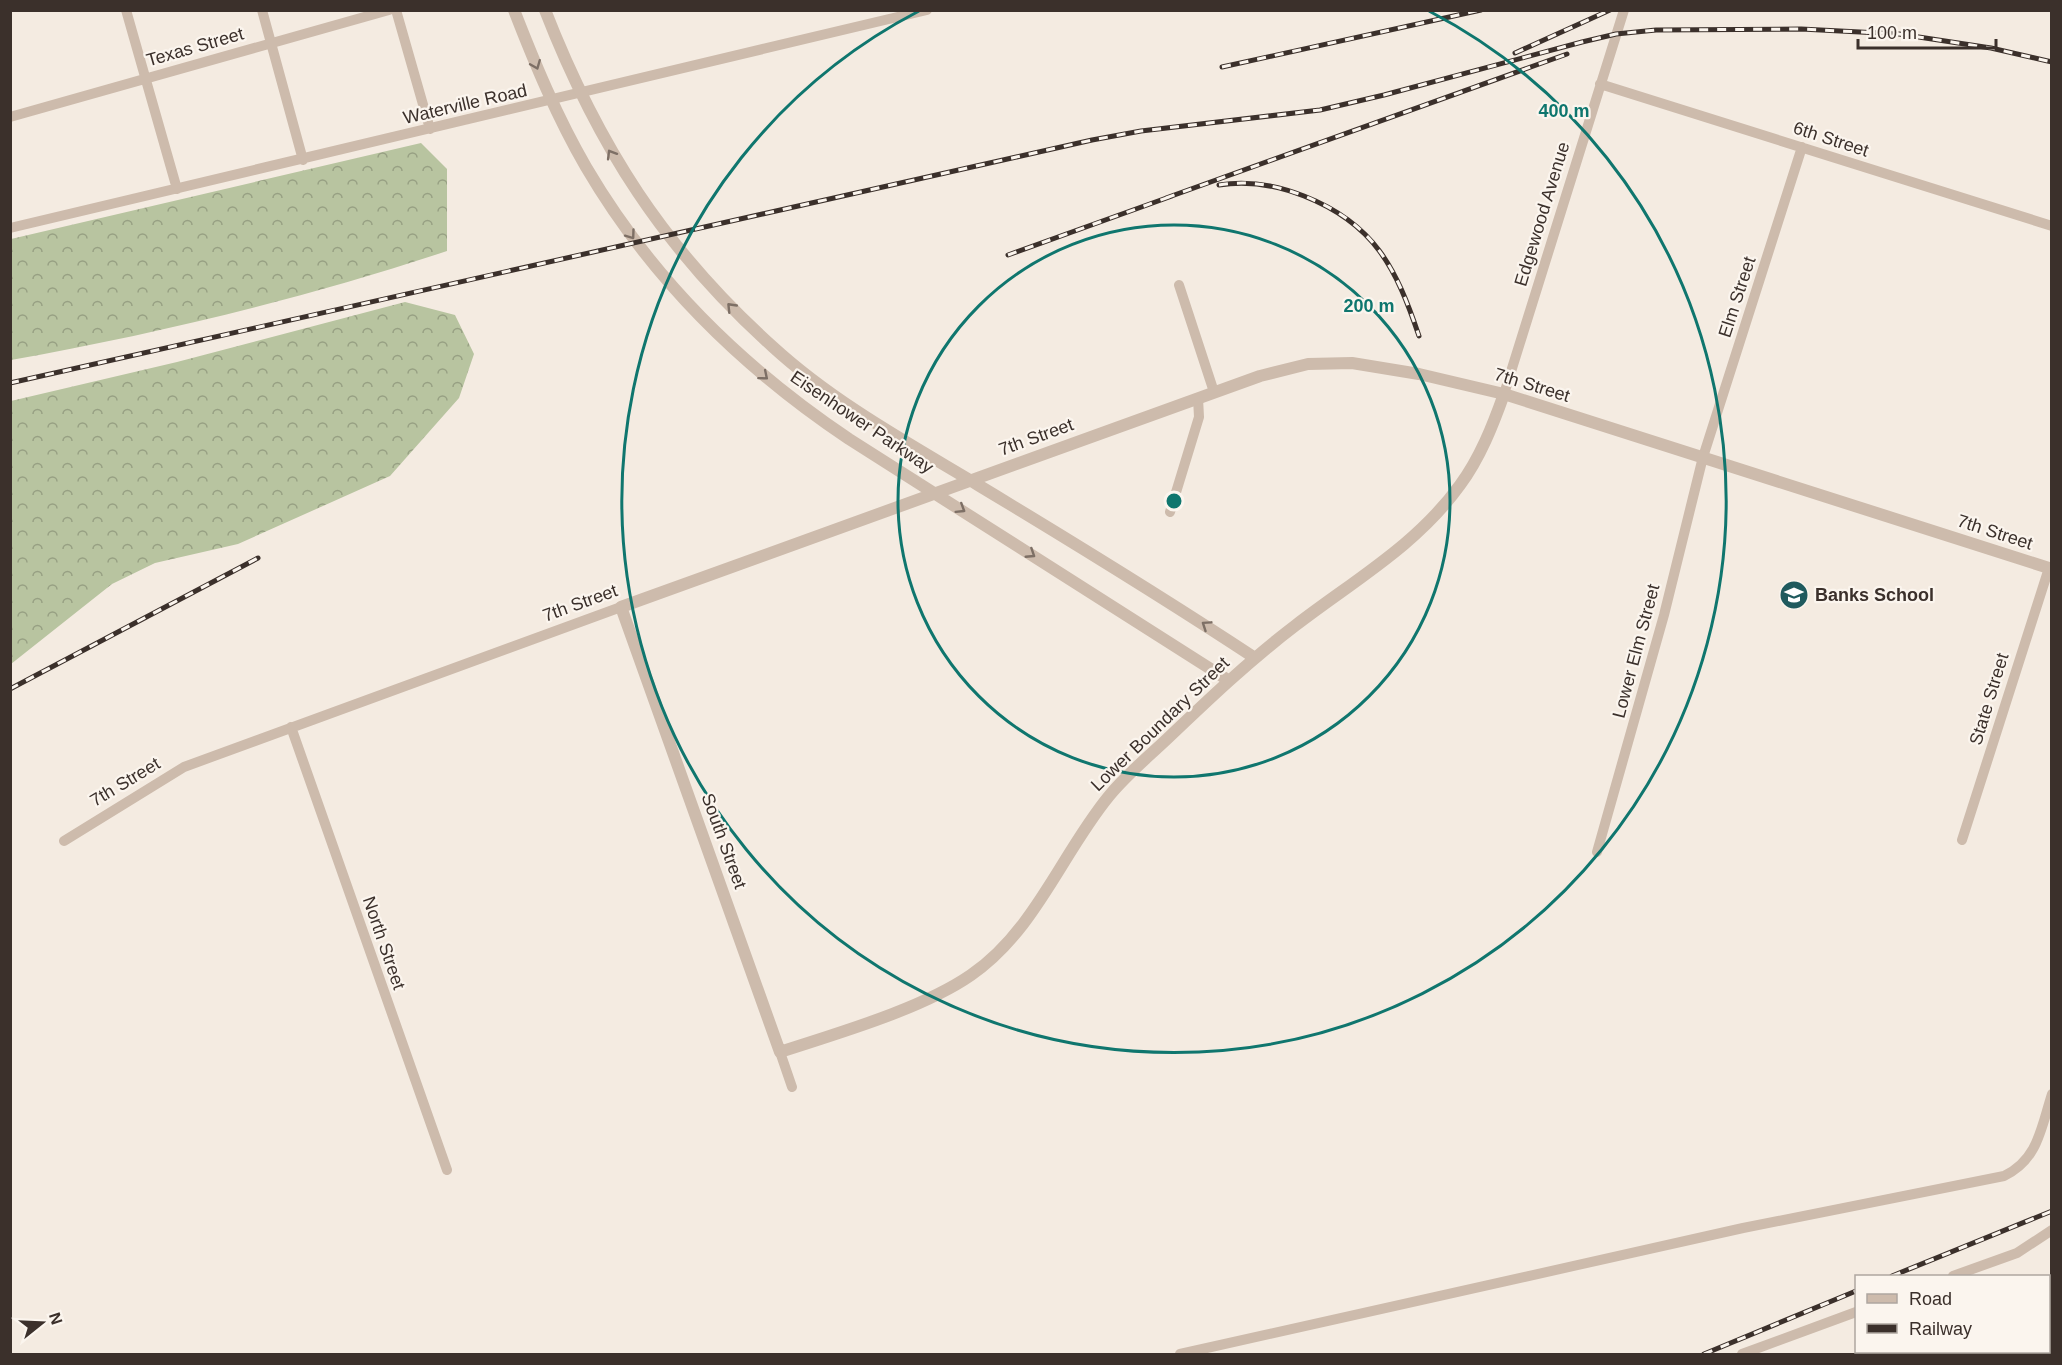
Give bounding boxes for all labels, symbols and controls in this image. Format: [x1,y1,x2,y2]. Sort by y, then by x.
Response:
scale bar [1858,12,1996,50]
text: 100 m [1867,23,1917,43]
street label: Texas Street [144,24,246,70]
one-way arrow [529,59,541,70]
street label: Waterville Road [401,80,529,128]
text: 400 m [1538,101,1590,121]
street label: 6th Street [1791,117,1871,161]
street label: Edgewood Avenue [1511,139,1573,289]
one-way arrow [607,150,619,160]
one-way arrow [624,228,635,239]
street label: Elm Street [1715,254,1759,340]
text: 200 m [1343,296,1395,316]
one-way arrow [727,304,738,314]
street label: 7th Street [1492,364,1572,406]
street label: Eisenhower Parkway [787,367,937,477]
one-way arrow [757,369,768,380]
street label: 7th Street [996,414,1076,460]
centre of rings [1164,491,1184,511]
one-way arrow [954,501,965,512]
street label: 7th Street [1955,510,2035,554]
one-way arrow [1024,547,1035,558]
school or university icon: Banks School [1778,579,1810,611]
street label: 7th Street [540,580,620,626]
street label: Lower Elm Street [1608,582,1664,720]
place label: Banks School [1815,585,1934,605]
one-way arrow [1202,621,1212,633]
street label: State Street [1966,651,2012,747]
street label: Lower Boundary Street [1087,653,1233,795]
street label: 7th Street [86,753,164,811]
street label: South Street [697,791,751,891]
street label: North Street [359,894,409,992]
legend [1855,1275,2050,1353]
text: Road [1909,1289,1952,1309]
north arrow [12,1293,72,1353]
text: N [46,1310,66,1327]
text: Railway [1909,1319,1972,1339]

